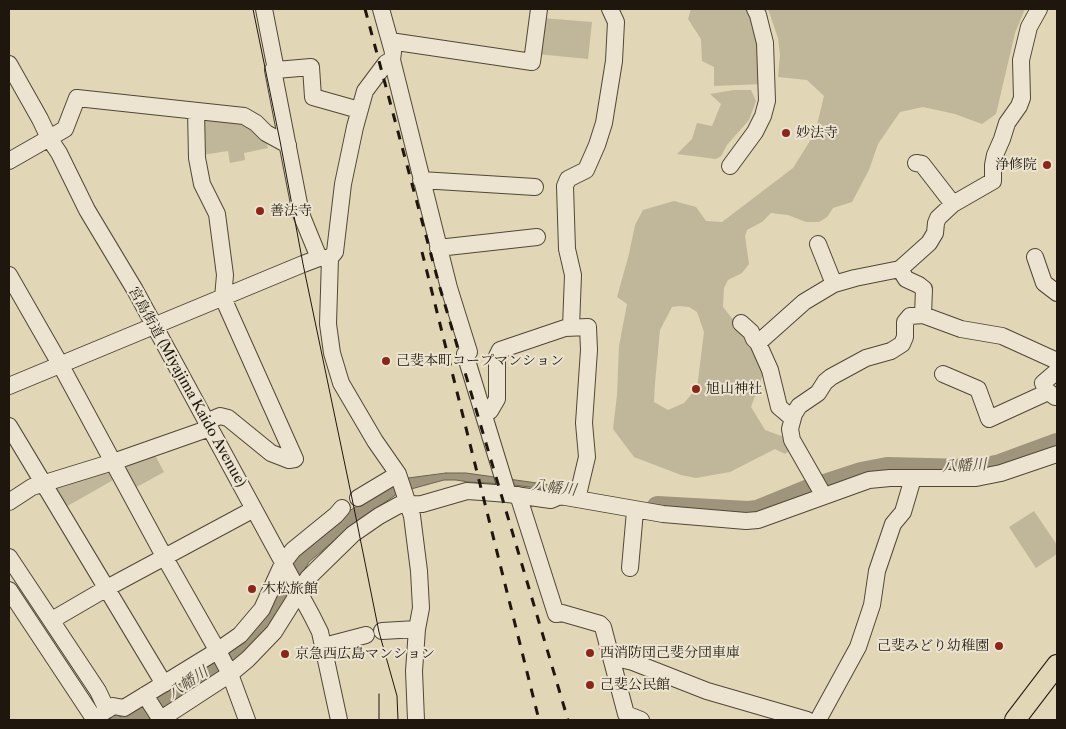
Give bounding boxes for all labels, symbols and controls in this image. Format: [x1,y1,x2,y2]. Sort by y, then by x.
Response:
place label: 妙法寺 [796,125,838,141]
marker: 妙法寺 [780,127,792,139]
place label: 浄修院 [995,157,1037,173]
marker: 浄修院 [1041,159,1053,171]
place label: 善法寺 [270,203,312,219]
marker: 善法寺 [254,205,266,217]
street label: 宮島街道 (Miyajima Kaido Avenue) [125,284,249,490]
place label: 己斐本町コープマンション [396,353,564,369]
marker: 己斐本町コープマンション [380,355,392,367]
place label: 旭山神社 [706,381,762,397]
marker: 旭山神社 [690,383,702,395]
water label: 八幡川 [941,456,987,476]
water label: 八幡川 [531,476,577,500]
place label: 木松旅館 [262,581,318,597]
marker: 木松旅館 [246,583,258,595]
place label: 己斐みどり幼稚園 [877,638,989,654]
marker: 己斐みどり幼稚園 [993,640,1005,652]
place label: 西消防団己斐分団車庫 [600,645,740,661]
place label: 京急西広島マンション [295,646,435,662]
marker: 西消防団己斐分団車庫 [584,647,596,659]
marker: 京急西広島マンション [279,648,291,660]
water label: 八幡川 [164,663,212,703]
place label: 己斐公民館 [600,677,670,693]
marker: 己斐公民館 [584,679,596,691]

